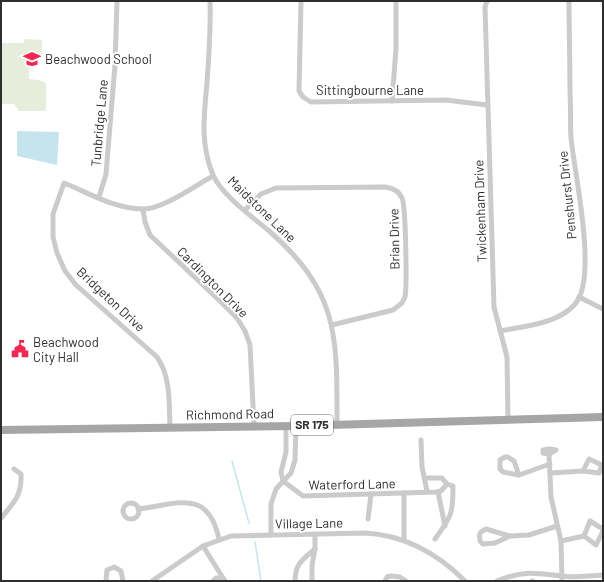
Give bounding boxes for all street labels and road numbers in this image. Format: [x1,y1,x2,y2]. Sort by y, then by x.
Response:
street label: Tunbridge Lane [87,79,111,167]
street label: Sittingbourne Lane [316,82,424,98]
street label: Penshurst Drive [554,150,580,240]
street label: Twickenham Drive [470,159,490,263]
street label: Maidstone Lane [225,172,299,246]
street label: Brian Drive [385,208,403,270]
street label: Cardington Drive [174,243,252,321]
street label: Bridgeton Drive [74,263,148,335]
street label: Richmond Road [186,405,274,423]
road number: SR 175 [291,415,333,435]
street label: Waterford Lane [308,475,396,493]
street label: Village Lane [275,514,343,532]

